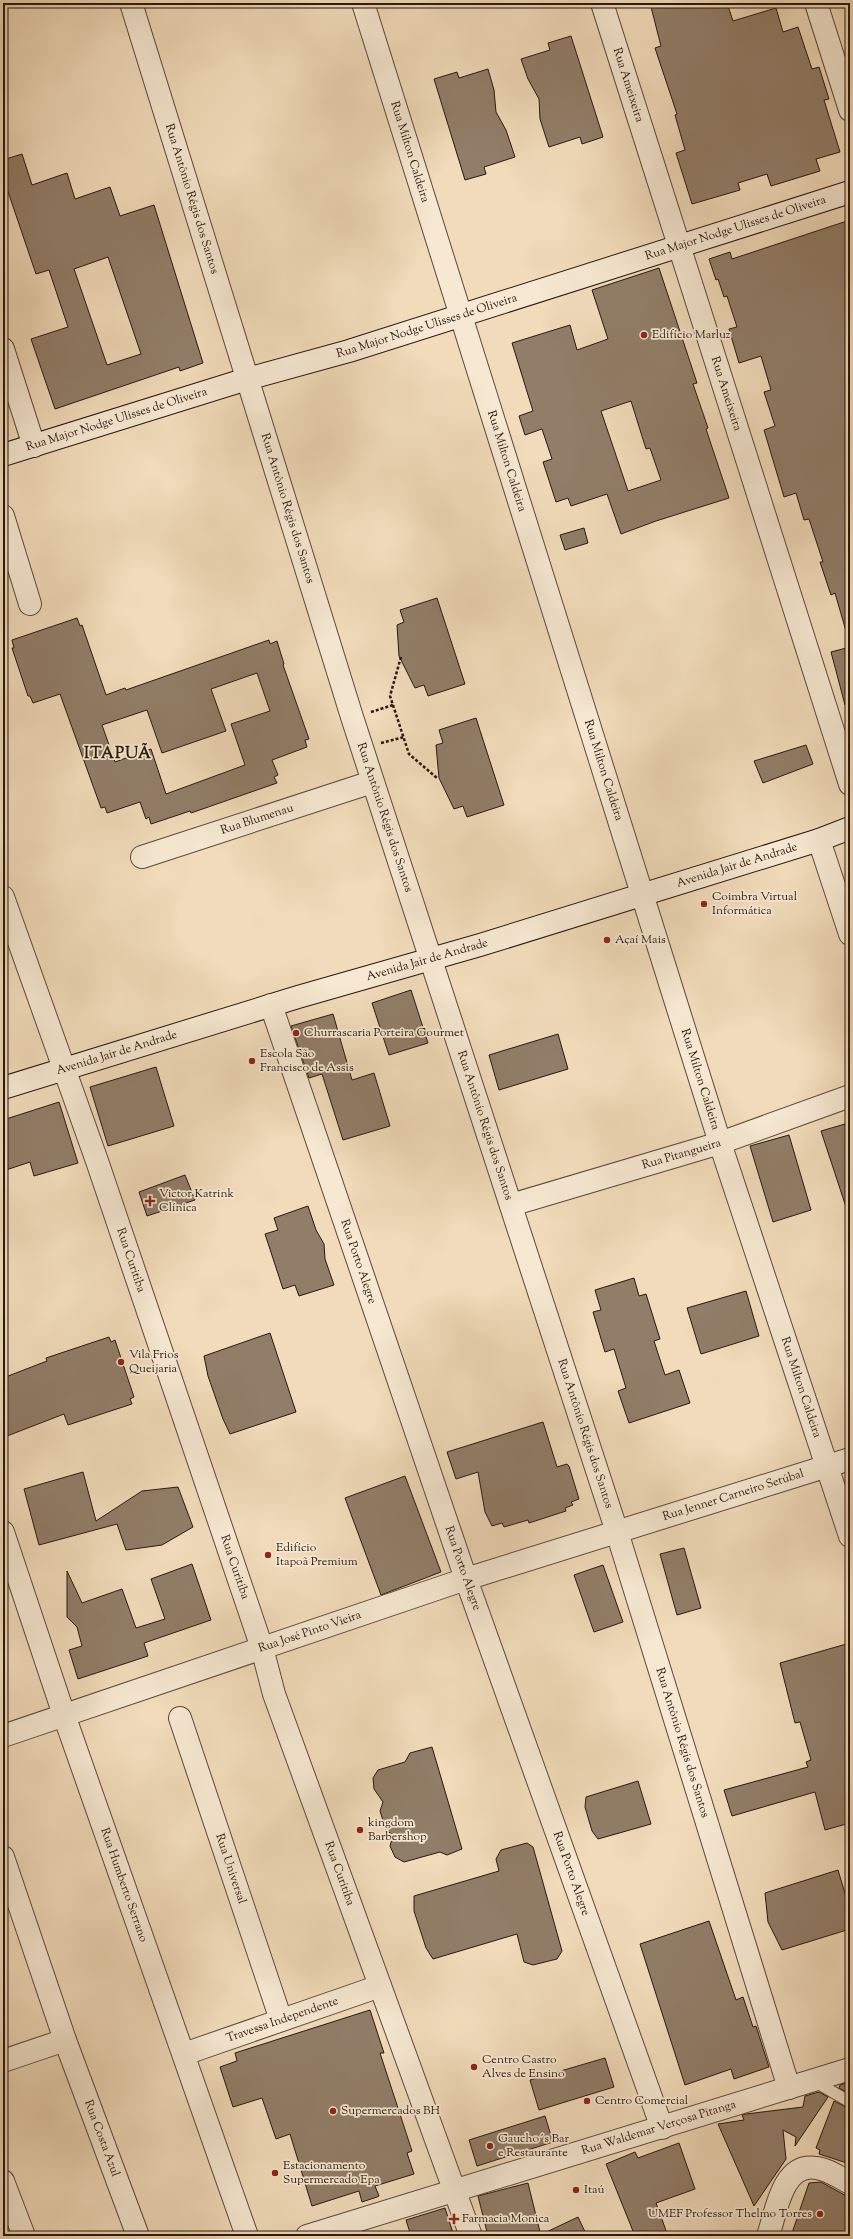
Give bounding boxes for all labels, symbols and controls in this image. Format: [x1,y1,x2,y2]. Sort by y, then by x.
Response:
street label: Rua Ameixeira [608,45,648,125]
street label: Rua Milton Caldeira [385,99,434,205]
street label: Rua Antônio Régis dos Santos [160,121,223,276]
street label: Rua Major Nodge Ulisses de Oliveira [643,191,829,265]
street label: Rua Major Nodge Ulisses de Oliveira [334,289,520,363]
place label: Edifício Marluz [652,326,731,344]
marker: Edifício Marluz [639,330,649,340]
street label: Rua Ameixeira [706,354,747,434]
street label: Rua Major Nodge Ulisses de Oliveira [24,383,210,456]
street label: Rua Milton Caldeira [482,408,531,514]
street label: Rua Antônio Régis dos Santos [256,431,319,586]
street label: Rua Milton Caldeira [579,717,628,824]
street label: Rua Antônio Régis dos Santos [352,740,417,895]
district label: ITAPUÃ [84,742,152,766]
street label: Rua Blumenau [218,799,296,840]
street label: Avenida Jair de Andrade [674,838,800,893]
place label: Coimbra Virtual Informática [712,888,798,920]
marker: Coimbra Virtual Informática [699,899,709,909]
place label: Açaí Mais [615,931,666,949]
street label: Avenida Jair de Andrade [364,934,491,986]
marker: Açaí Mais [602,935,612,945]
place label: Churrascaria Porteira Gourmet [304,1024,464,1042]
street label: Avenida Jair de Andrade [54,1026,180,1080]
street label: Rua Milton Caldeira [676,1027,725,1133]
marker: Churrascaria Porteira Gourmet [291,1028,301,1038]
place label: Escola São Francisco de Assis [260,1045,354,1077]
street label: Rua Antônio Régis dos Santos [452,1048,518,1203]
marker: Escola São Francisco de Assis [247,1056,257,1066]
street label: Rua Pitangueira [640,1134,724,1175]
place label: Victor Katrink Clínica [159,1185,235,1217]
marker: Victor Katrink Clínica [144,1195,156,1207]
street label: Rua Porto Alegre [335,1217,381,1307]
street label: Rua Curitiba [111,1226,150,1295]
street label: Rua Milton Caldeira [776,1335,826,1441]
place label: Vila Frios Queijaria [129,1346,179,1378]
marker: Vila Frios Queijaria [116,1357,126,1367]
street label: Rua Antônio Régis dos Santos [552,1357,618,1511]
street label: Rua Jenner Carneiro Setúbal [660,1465,807,1526]
street label: Rua Porto Alegre [440,1524,486,1614]
street label: Rua Curitiba [215,1532,254,1602]
place label: Edifício Itapoã Premium [276,1539,358,1571]
marker: Edifício Itapoã Premium [263,1550,273,1560]
street label: Rua José Pinto Vieira [256,1606,364,1658]
street label: Rua Antônio Régis dos Santos [650,1665,714,1820]
place label: kingdom Barbershop [368,1814,427,1846]
street label: Rua Humberto Serrano [95,1825,152,1945]
marker: kingdom Barbershop [355,1825,365,1835]
street label: Rua Porto Alegre [548,1829,595,1919]
street label: Rua Universal [210,1831,251,1907]
street label: Rua Curitiba [319,1839,359,1909]
street label: Travessa Independente [224,1992,341,2048]
place label: Centro Castro Alves de Ensino [482,2051,565,2083]
marker: Centro Castro Alves de Ensino [469,2062,479,2072]
place label: Centro Comercial [595,2092,689,2110]
street label: Rua Waldemar Verçosa Pitanga [579,2095,739,2160]
marker: Centro Comercial [582,2096,592,2106]
street label: Rua Costa Azul [79,2097,124,2180]
place label: Supermercados BH [341,2102,441,2120]
marker: Supermercados BH [328,2106,338,2116]
place label: Gaucho´s Bar e Restaurante [498,2130,569,2162]
marker: Gaucho´s Bar e Restaurante [485,2141,495,2151]
place label: Estacionamento Supermercado Epa [283,2157,380,2189]
marker: Estacionamento Supermercado Epa [270,2168,280,2178]
place label: Itaú [584,2181,604,2199]
marker: Itaú [571,2185,581,2195]
place label: UMEF Professor Thelmo Torres [648,2205,812,2223]
marker: UMEF Professor Thelmo Torres [815,2209,825,2219]
place label: Farmacia Monica [462,2210,550,2228]
marker: Farmacia Monica [449,2214,459,2224]

